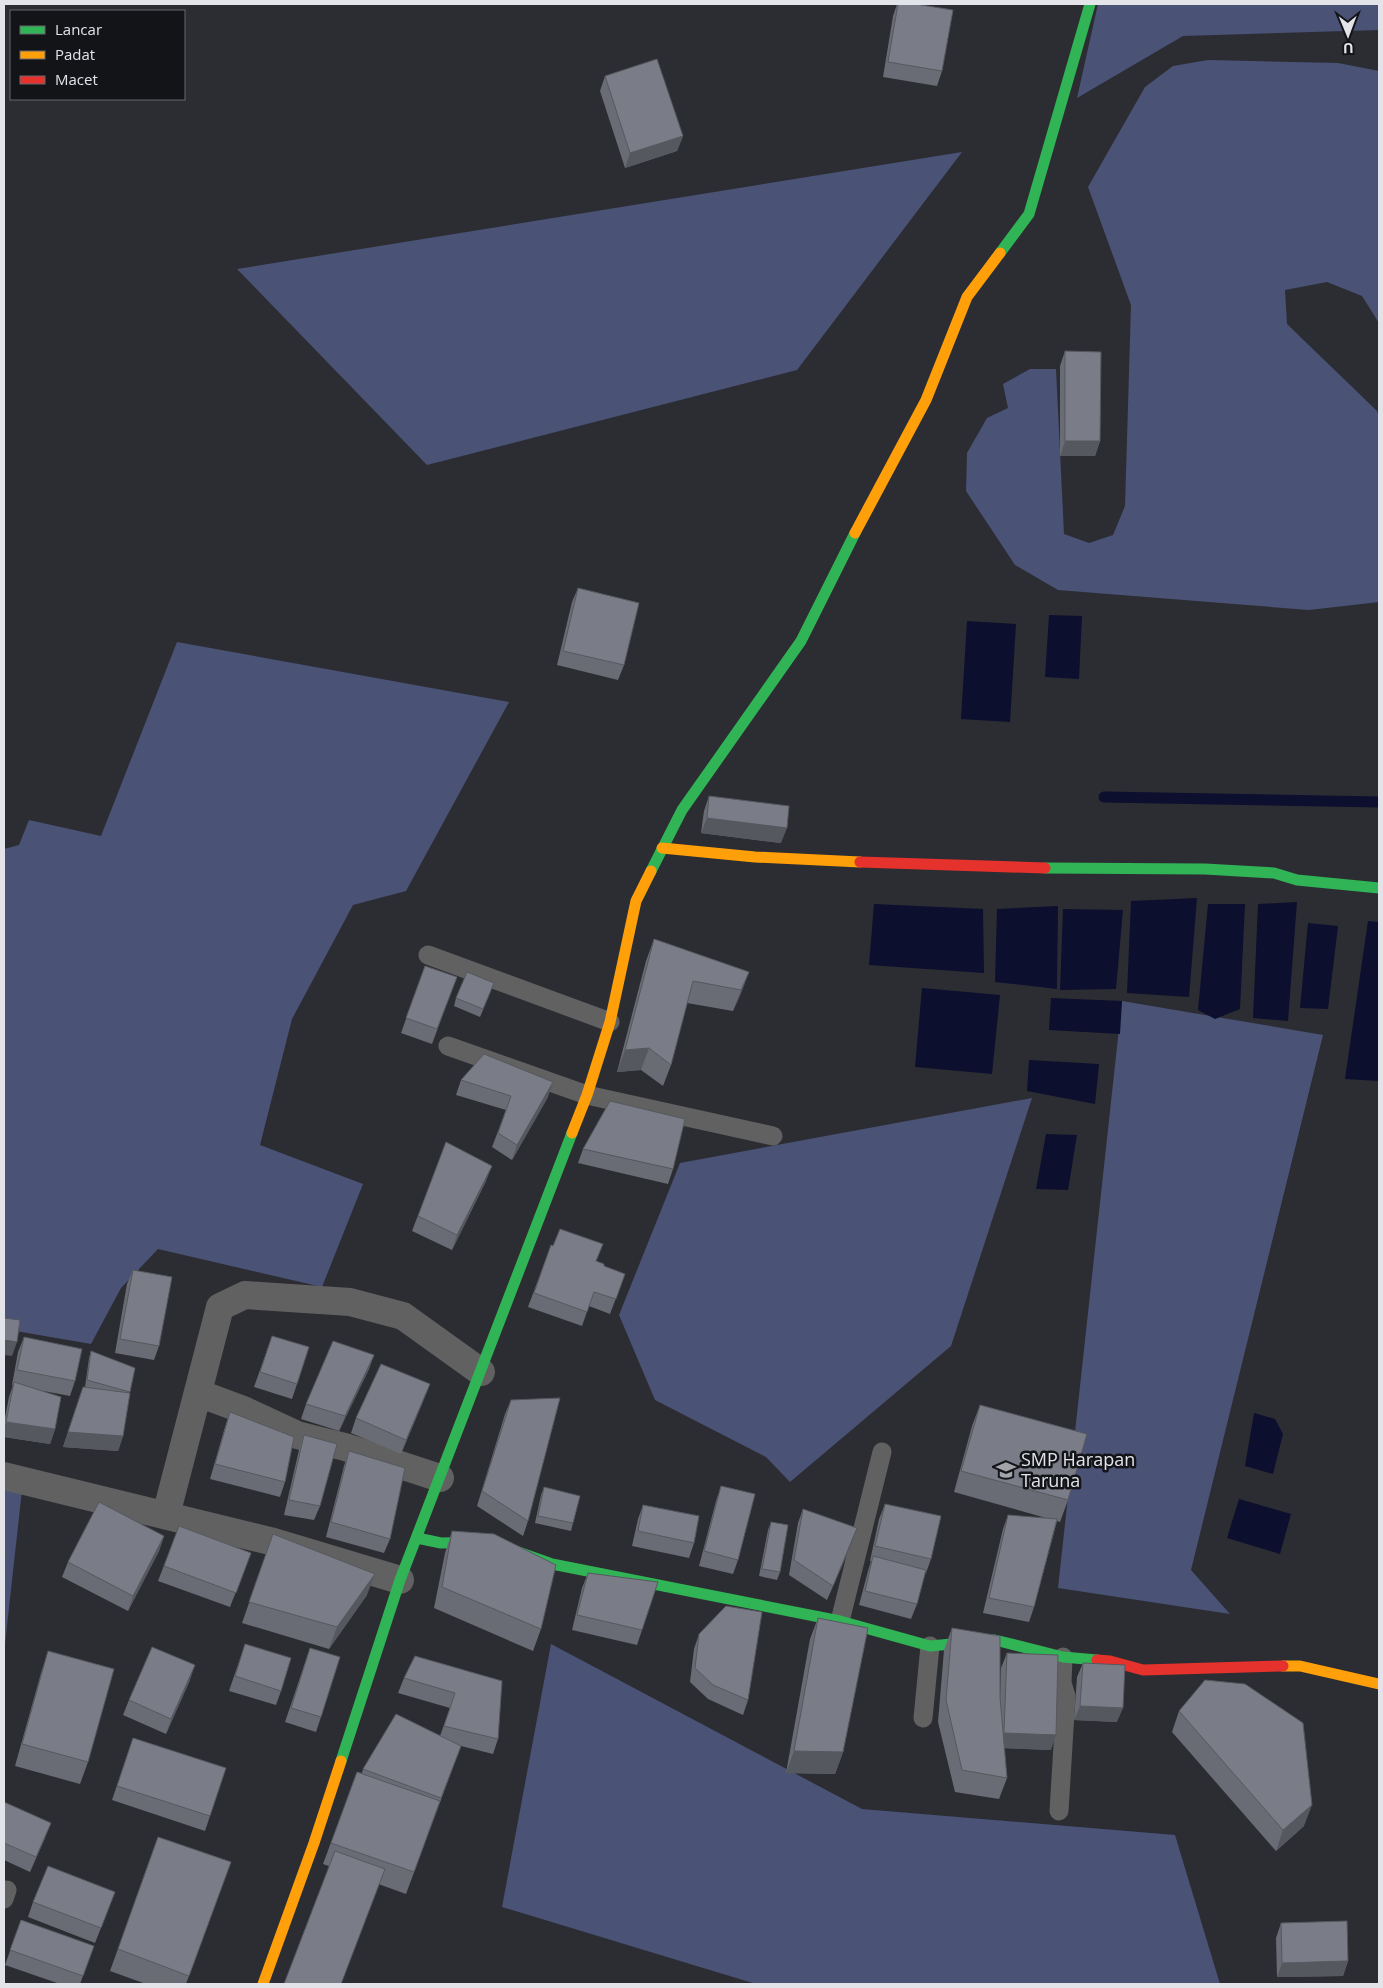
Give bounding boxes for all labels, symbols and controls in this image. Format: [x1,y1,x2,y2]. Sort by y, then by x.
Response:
legend [10,10,185,100]
north arrow [1323,10,1373,60]
text: Lancar [55,19,102,39]
text: U [1343,39,1354,58]
text: Padat [55,44,95,64]
text: Macet [55,69,98,89]
place label: SMP Harapan Taruna [1021,1447,1135,1492]
school or university icon: SMP Harapan Taruna [995,1459,1017,1481]

